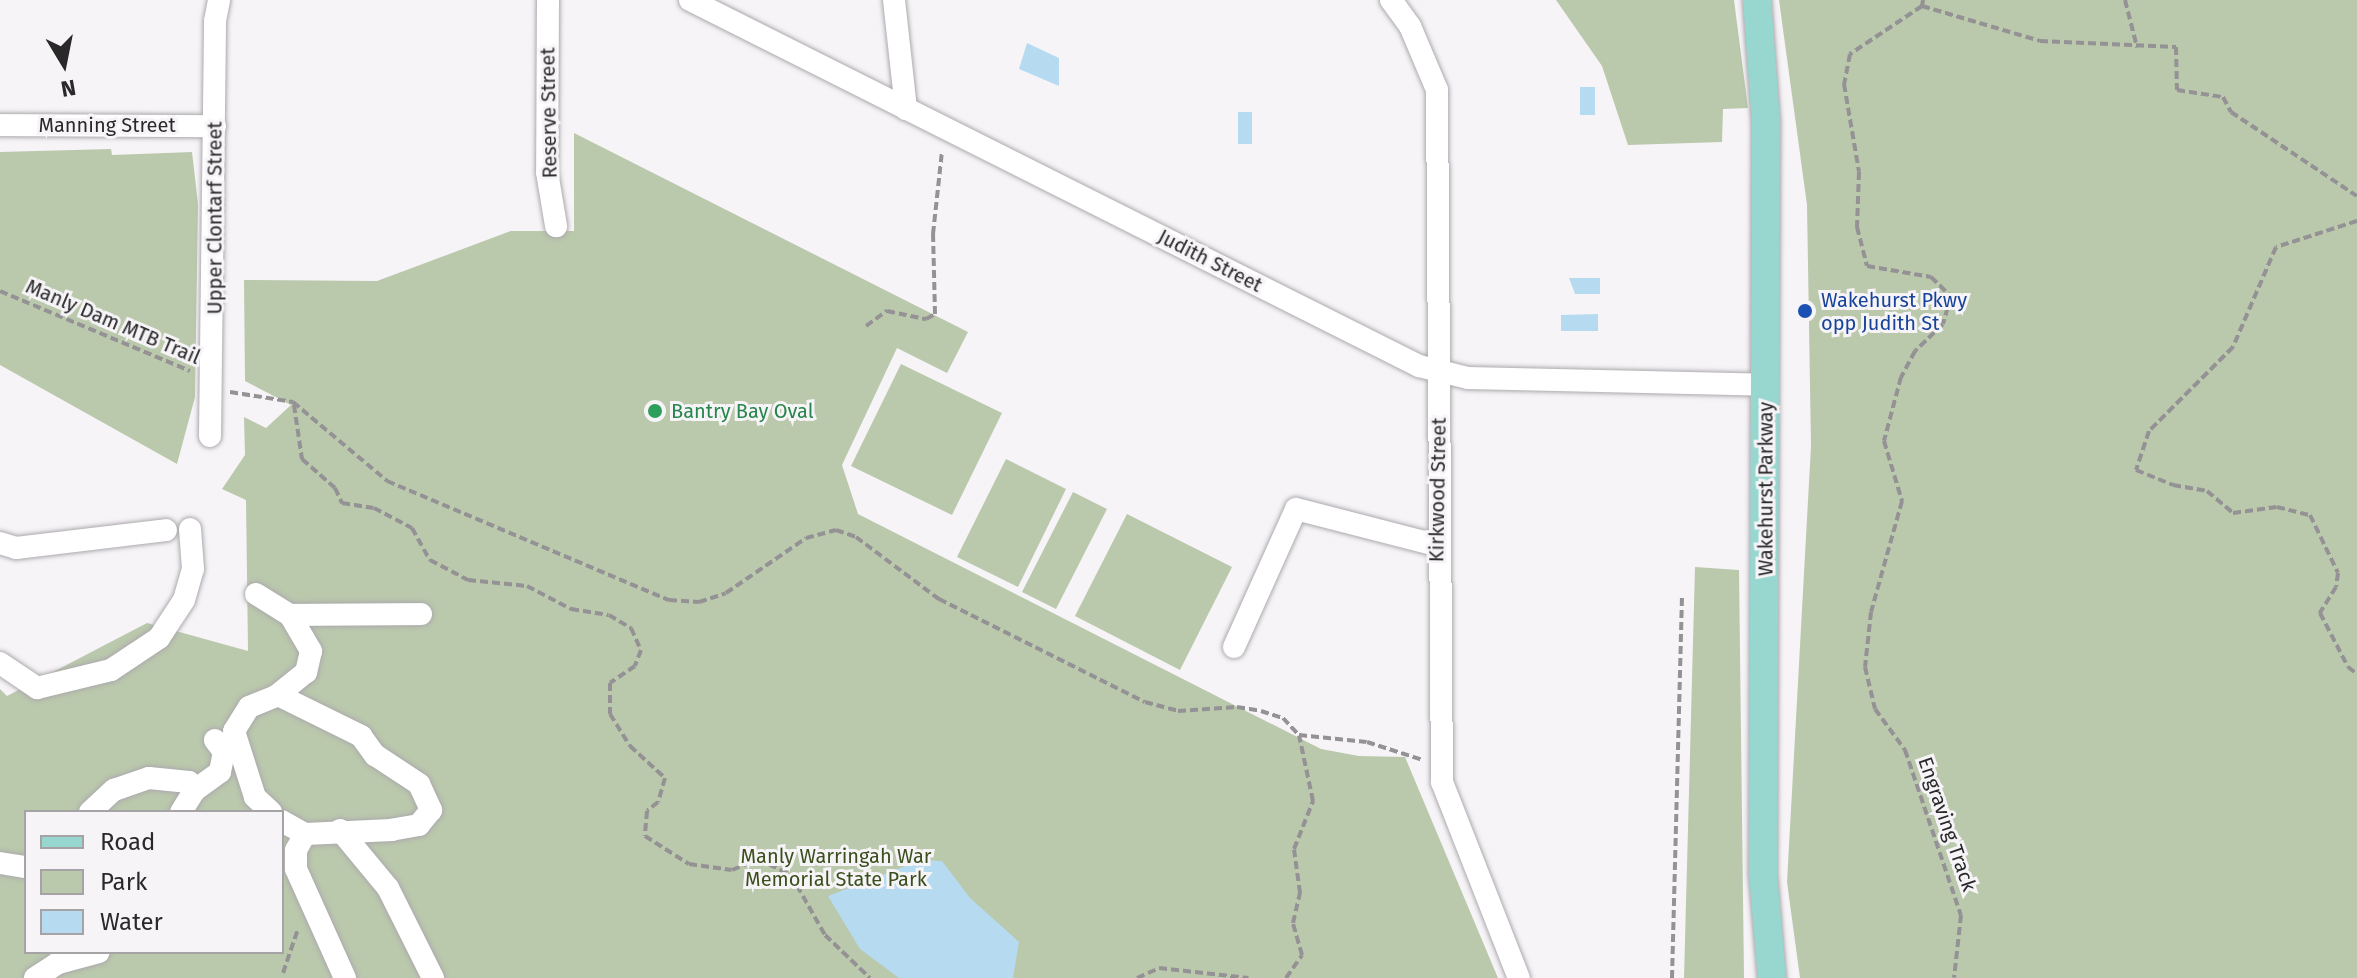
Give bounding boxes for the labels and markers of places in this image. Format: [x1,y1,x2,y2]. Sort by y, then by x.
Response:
place label: Wakehurst Pkwy opp Judith St [1821,288,1967,335]
marker: Wakehurst Pkwy opp Judith St [1796,302,1814,320]
place label: Bantry Bay Oval [671,399,814,423]
marker: Bantry Bay Oval [646,402,664,420]

